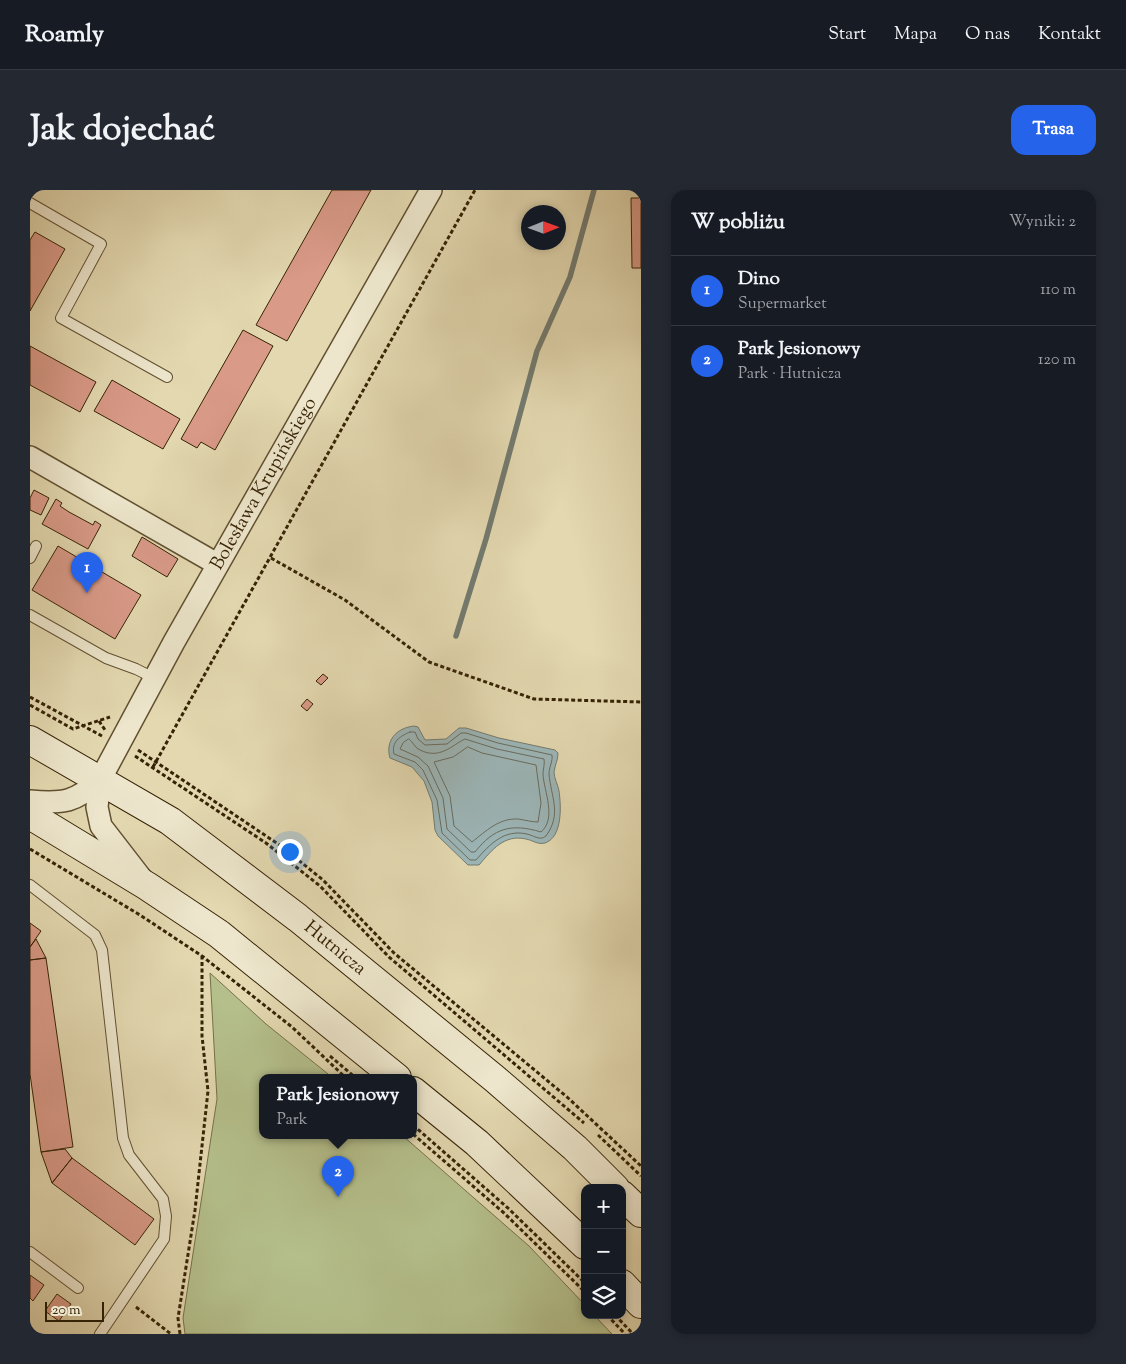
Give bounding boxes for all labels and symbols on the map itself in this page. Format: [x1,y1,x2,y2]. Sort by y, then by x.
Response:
north arrow [521,205,566,250]
street label: Bolesława Krupińskiego [204,393,324,575]
pin: 1 [71,552,103,593]
your location [277,839,303,865]
street label: Hutnicza [298,914,372,982]
pin: 2 [322,1156,354,1197]
scale bar [45,1299,104,1322]

